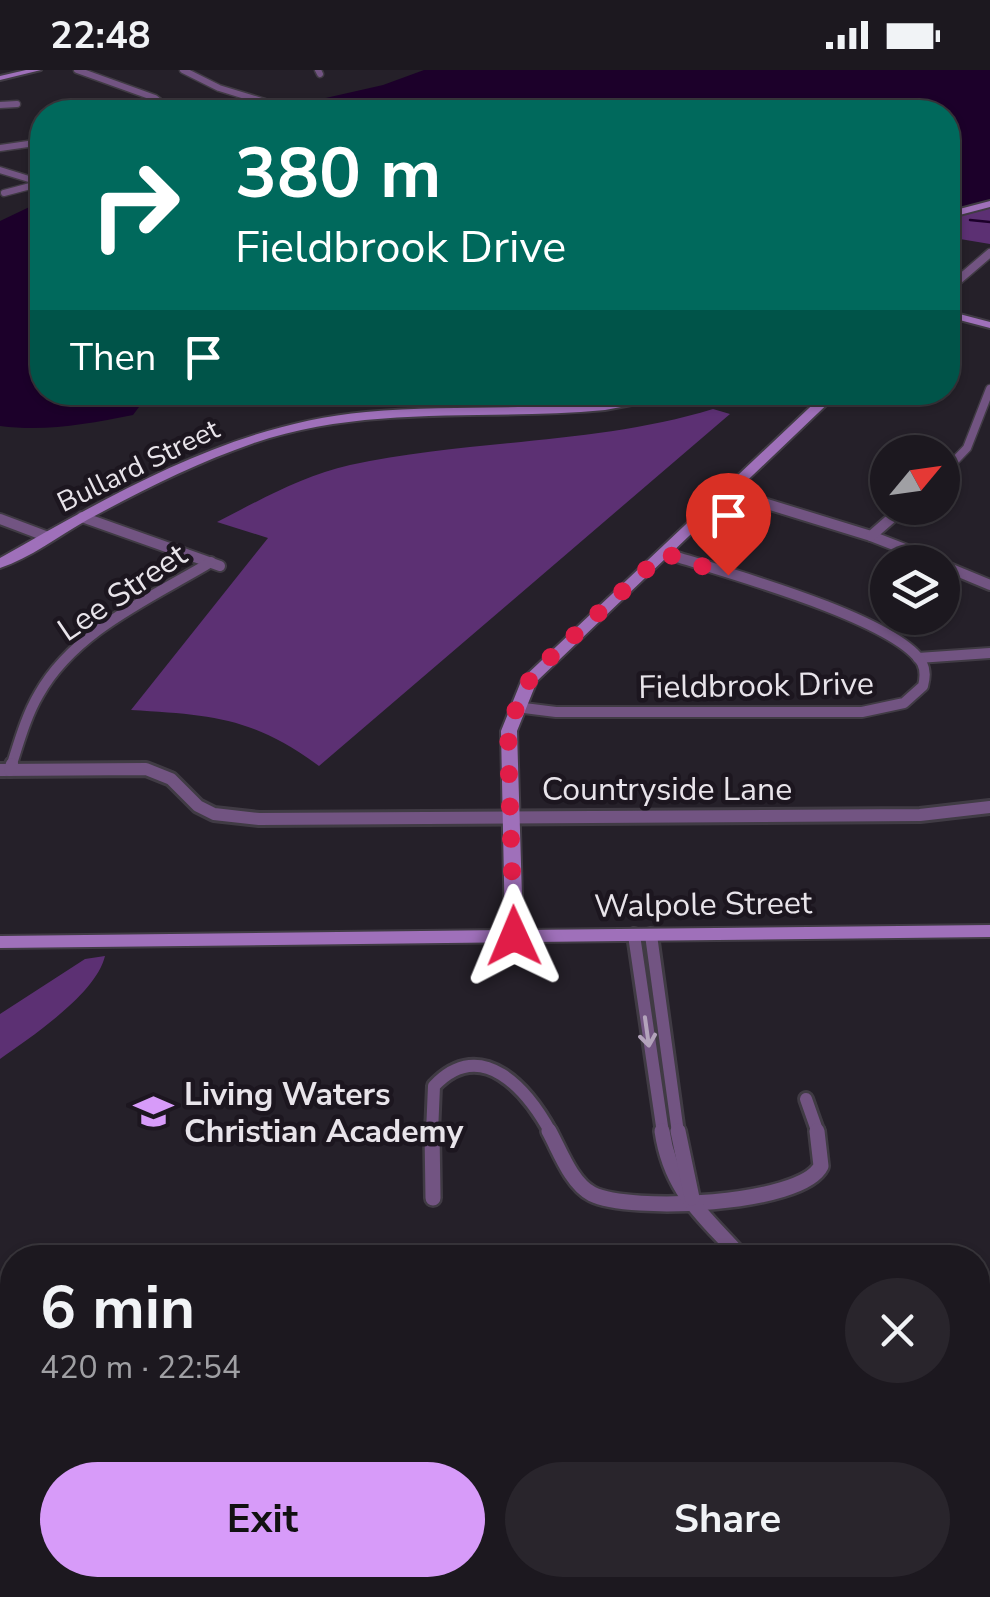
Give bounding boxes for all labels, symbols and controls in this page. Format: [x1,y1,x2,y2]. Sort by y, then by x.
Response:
text: 22:48 [50,10,151,61]
text: 380 m [235,126,441,222]
icon: right [70,140,200,270]
text: Fieldbrook Drive [235,217,566,278]
icon: arrive [176,330,231,385]
text: Then [70,332,156,383]
street label: Bullard Street [51,410,226,522]
north arrow [870,435,960,525]
map controls [870,435,960,635]
pin [686,473,771,576]
icon: arrive [701,488,756,543]
street label: Lee Street [49,533,196,651]
button: layers [870,545,960,635]
street label: Fieldbrook Drive [638,662,874,709]
street label: Countryside Lane [542,768,792,811]
street label: Walpole Street [594,881,813,928]
position arrow [462,884,566,988]
one-way arrow [639,1015,657,1047]
place label: Living Waters Christian Academy [184,1073,465,1153]
school or university icon: Living Waters Christian Academy [133,1091,175,1133]
text: 6 min [40,1267,195,1349]
button: close [845,1278,950,1383]
text: 420 m · 22:54 [40,1346,241,1389]
button: Exit [40,1462,485,1577]
button: Share [505,1462,950,1577]

